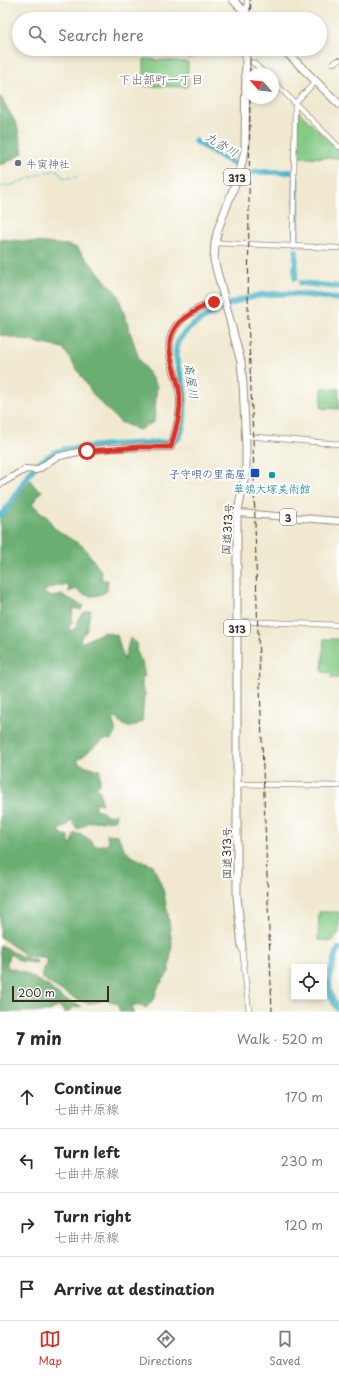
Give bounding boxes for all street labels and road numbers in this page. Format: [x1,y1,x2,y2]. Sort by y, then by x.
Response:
road number: 313 [224,169,250,185]
street label: 国道313号 [217,502,237,556]
road number: 3 [280,509,296,525]
road number: 313 [224,620,250,636]
street label: 国道313号 [218,827,235,879]

